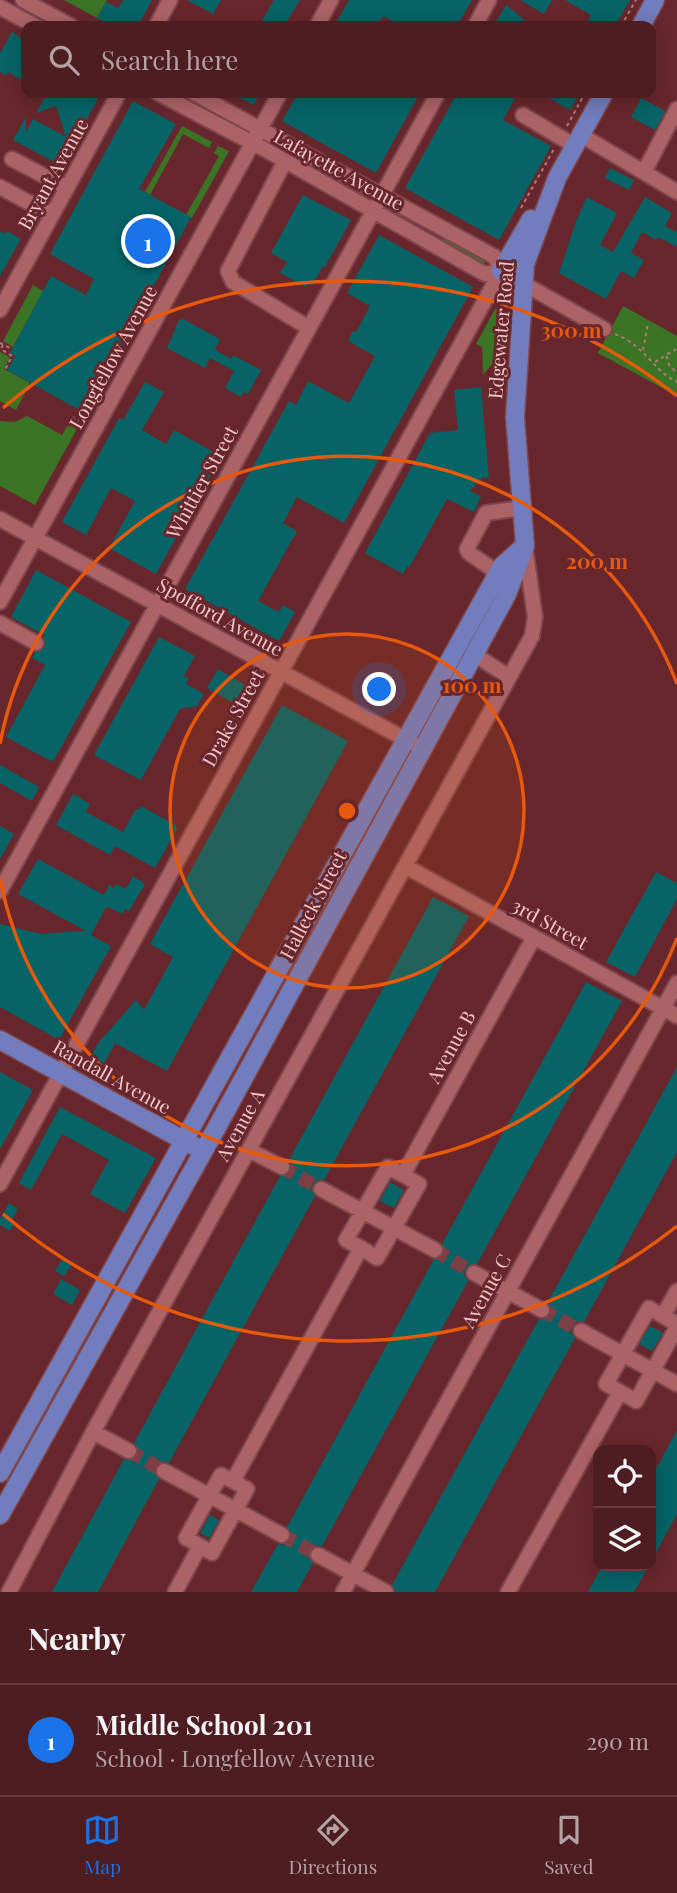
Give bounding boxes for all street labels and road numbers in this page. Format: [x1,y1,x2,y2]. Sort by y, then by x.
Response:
street label: Bryant Avenue [11,113,93,234]
street label: Lafayette Avenue [270,123,409,216]
street label: Edgewater Road [481,260,519,400]
street label: Longfellow Avenue [62,280,162,433]
street label: Whittier Street [159,420,243,544]
street label: Spofford Avenue [153,571,288,661]
street label: Drake Street [195,664,270,771]
street label: Halleck Street [273,846,352,963]
street label: 3rd Street [508,892,594,955]
street label: Avenue B [419,1006,481,1088]
street label: Randall Avenue [49,1033,176,1119]
street label: Avenue A [208,1083,270,1166]
street label: Avenue C [454,1249,516,1333]

